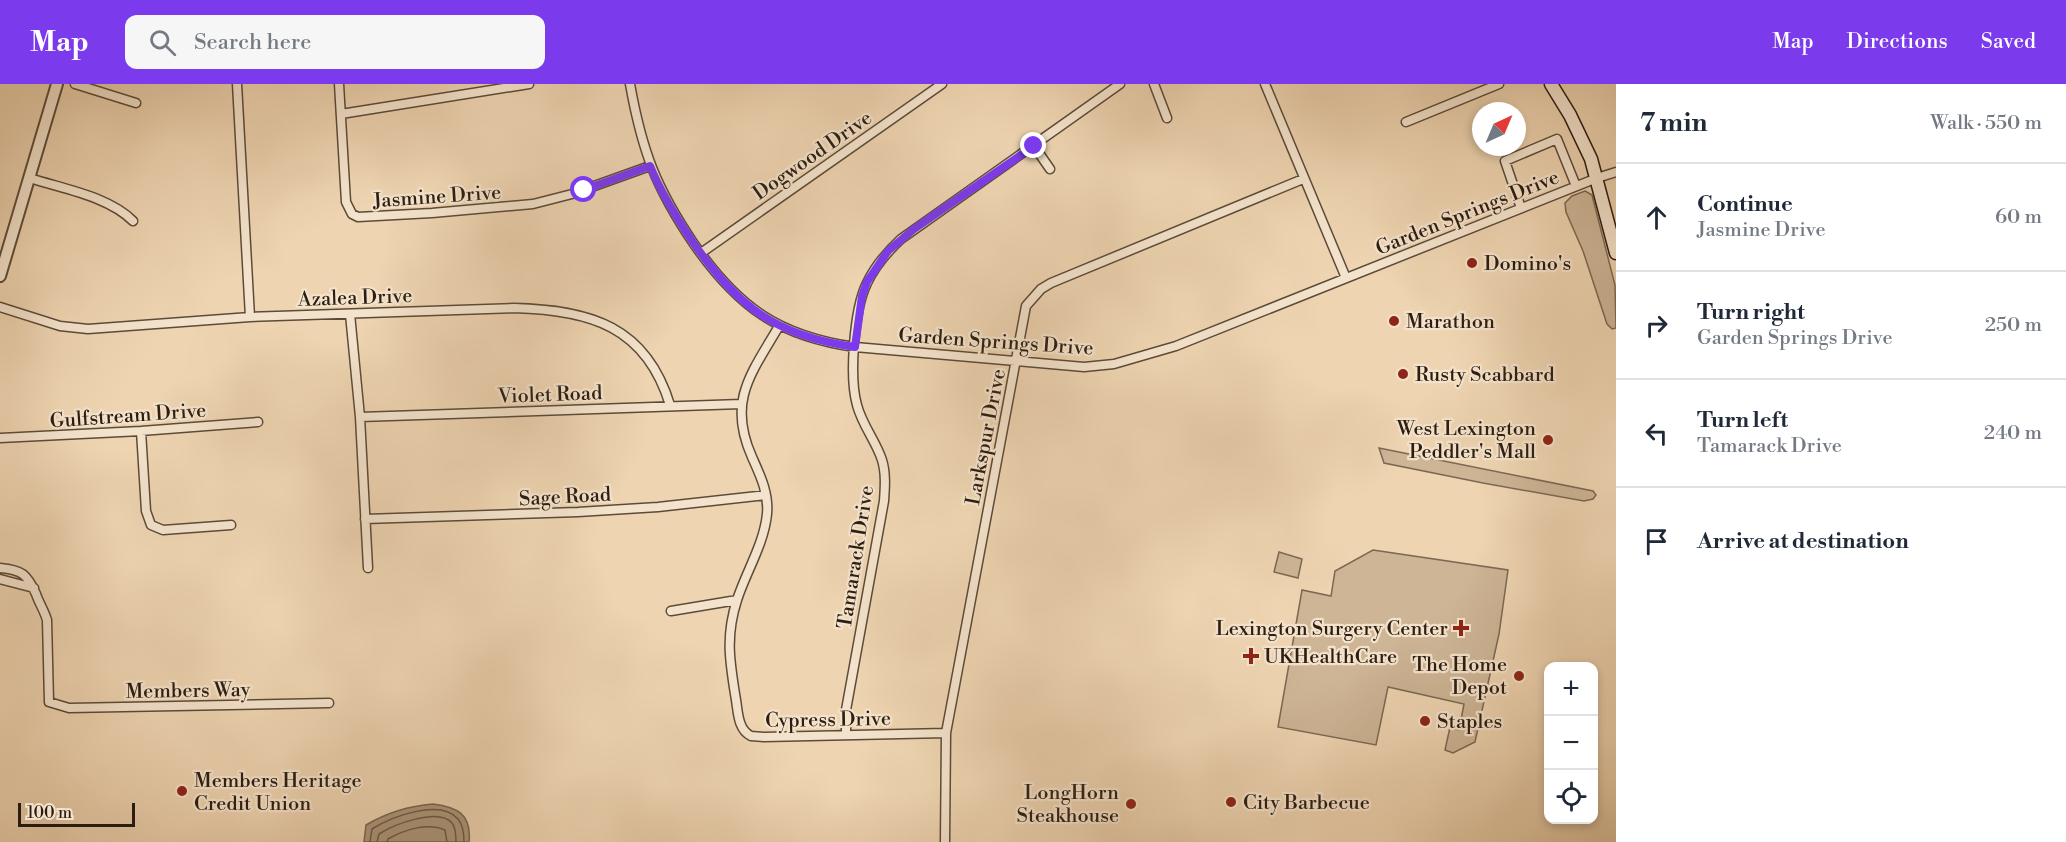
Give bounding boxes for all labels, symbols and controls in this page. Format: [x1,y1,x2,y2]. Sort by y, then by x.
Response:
search box [125,15,545,69]
text: Map [30,25,89,60]
icon: search [146,26,179,59]
text: Search here [194,29,311,56]
text: Map [1772,29,1814,55]
text: Directions [1847,29,1948,55]
text: Saved [1981,29,2036,55]
north arrow [1472,102,1526,156]
street label: Dogwood Drive [749,106,877,207]
text: 7 min [1640,107,1707,139]
text: Walk · 550 m [1930,111,2042,136]
route end [1020,132,1046,158]
street label: Garden Springs Drive [1372,165,1563,262]
route start [570,176,596,202]
street label: Jasmine Drive [371,181,502,215]
text: Continue [1697,191,1793,218]
icon: ahead [1640,201,1673,234]
text: 60 m [1995,205,2042,230]
text: Jasmine Drive [1697,218,1826,243]
place label: Domino's [1484,252,1571,277]
marker: Domino's [1465,256,1479,270]
street label: Azalea Drive [296,284,413,313]
text: Turn right [1697,299,1805,326]
icon: right [1640,309,1673,342]
place label: Marathon [1406,310,1495,335]
text: 250 m [1985,313,2042,338]
marker: Marathon [1387,314,1401,328]
street label: Garden Springs Drive [897,323,1094,362]
text: Garden Springs Drive [1697,326,1893,351]
place label: Rusty Scabbard [1415,363,1555,388]
street label: Larkspur Drive [961,367,1012,508]
marker: Rusty Scabbard [1396,367,1410,381]
street label: Violet Road [496,381,603,410]
street label: Gulfstream Drive [49,399,207,434]
text: Turn left [1697,407,1788,434]
place label: West Lexington Peddler's Mall [1396,417,1536,465]
icon: left [1640,417,1673,450]
text: 240 m [1984,421,2042,446]
marker: West Lexington Peddler's Mall [1541,433,1555,447]
text: Tamarack Drive [1697,434,1842,459]
street label: Sage Road [518,483,612,512]
street label: Tamarack Drive [833,484,880,631]
icon: arrive [1640,525,1673,558]
text: Arrive at destination [1697,528,1909,555]
place label: Lexington Surgery Center [1215,617,1448,642]
marker: Lexington Surgery Center [1452,619,1470,637]
place label: UKHealthCare [1264,645,1397,670]
marker: UKHealthCare [1242,647,1260,665]
place label: The Home Depot [1412,653,1507,701]
map controls [1544,662,1598,824]
button: + [1544,662,1598,716]
marker: The Home Depot [1512,669,1526,683]
street label: Members Way [125,678,251,705]
street label: Cypress Drive [765,707,891,734]
place label: Staples [1437,710,1502,735]
marker: Staples [1418,714,1432,728]
button: − [1544,716,1598,770]
place label: Members Heritage Credit Union [194,769,362,817]
button: locate [1544,770,1598,824]
place label: LongHorn Steakhouse [1017,781,1119,829]
marker: Members Heritage Credit Union [175,784,189,798]
place label: City Barbecue [1243,791,1370,816]
marker: City Barbecue [1224,795,1238,809]
marker: LongHorn Steakhouse [1124,797,1138,811]
scale bar [18,800,135,828]
text: 100 m [27,803,72,823]

